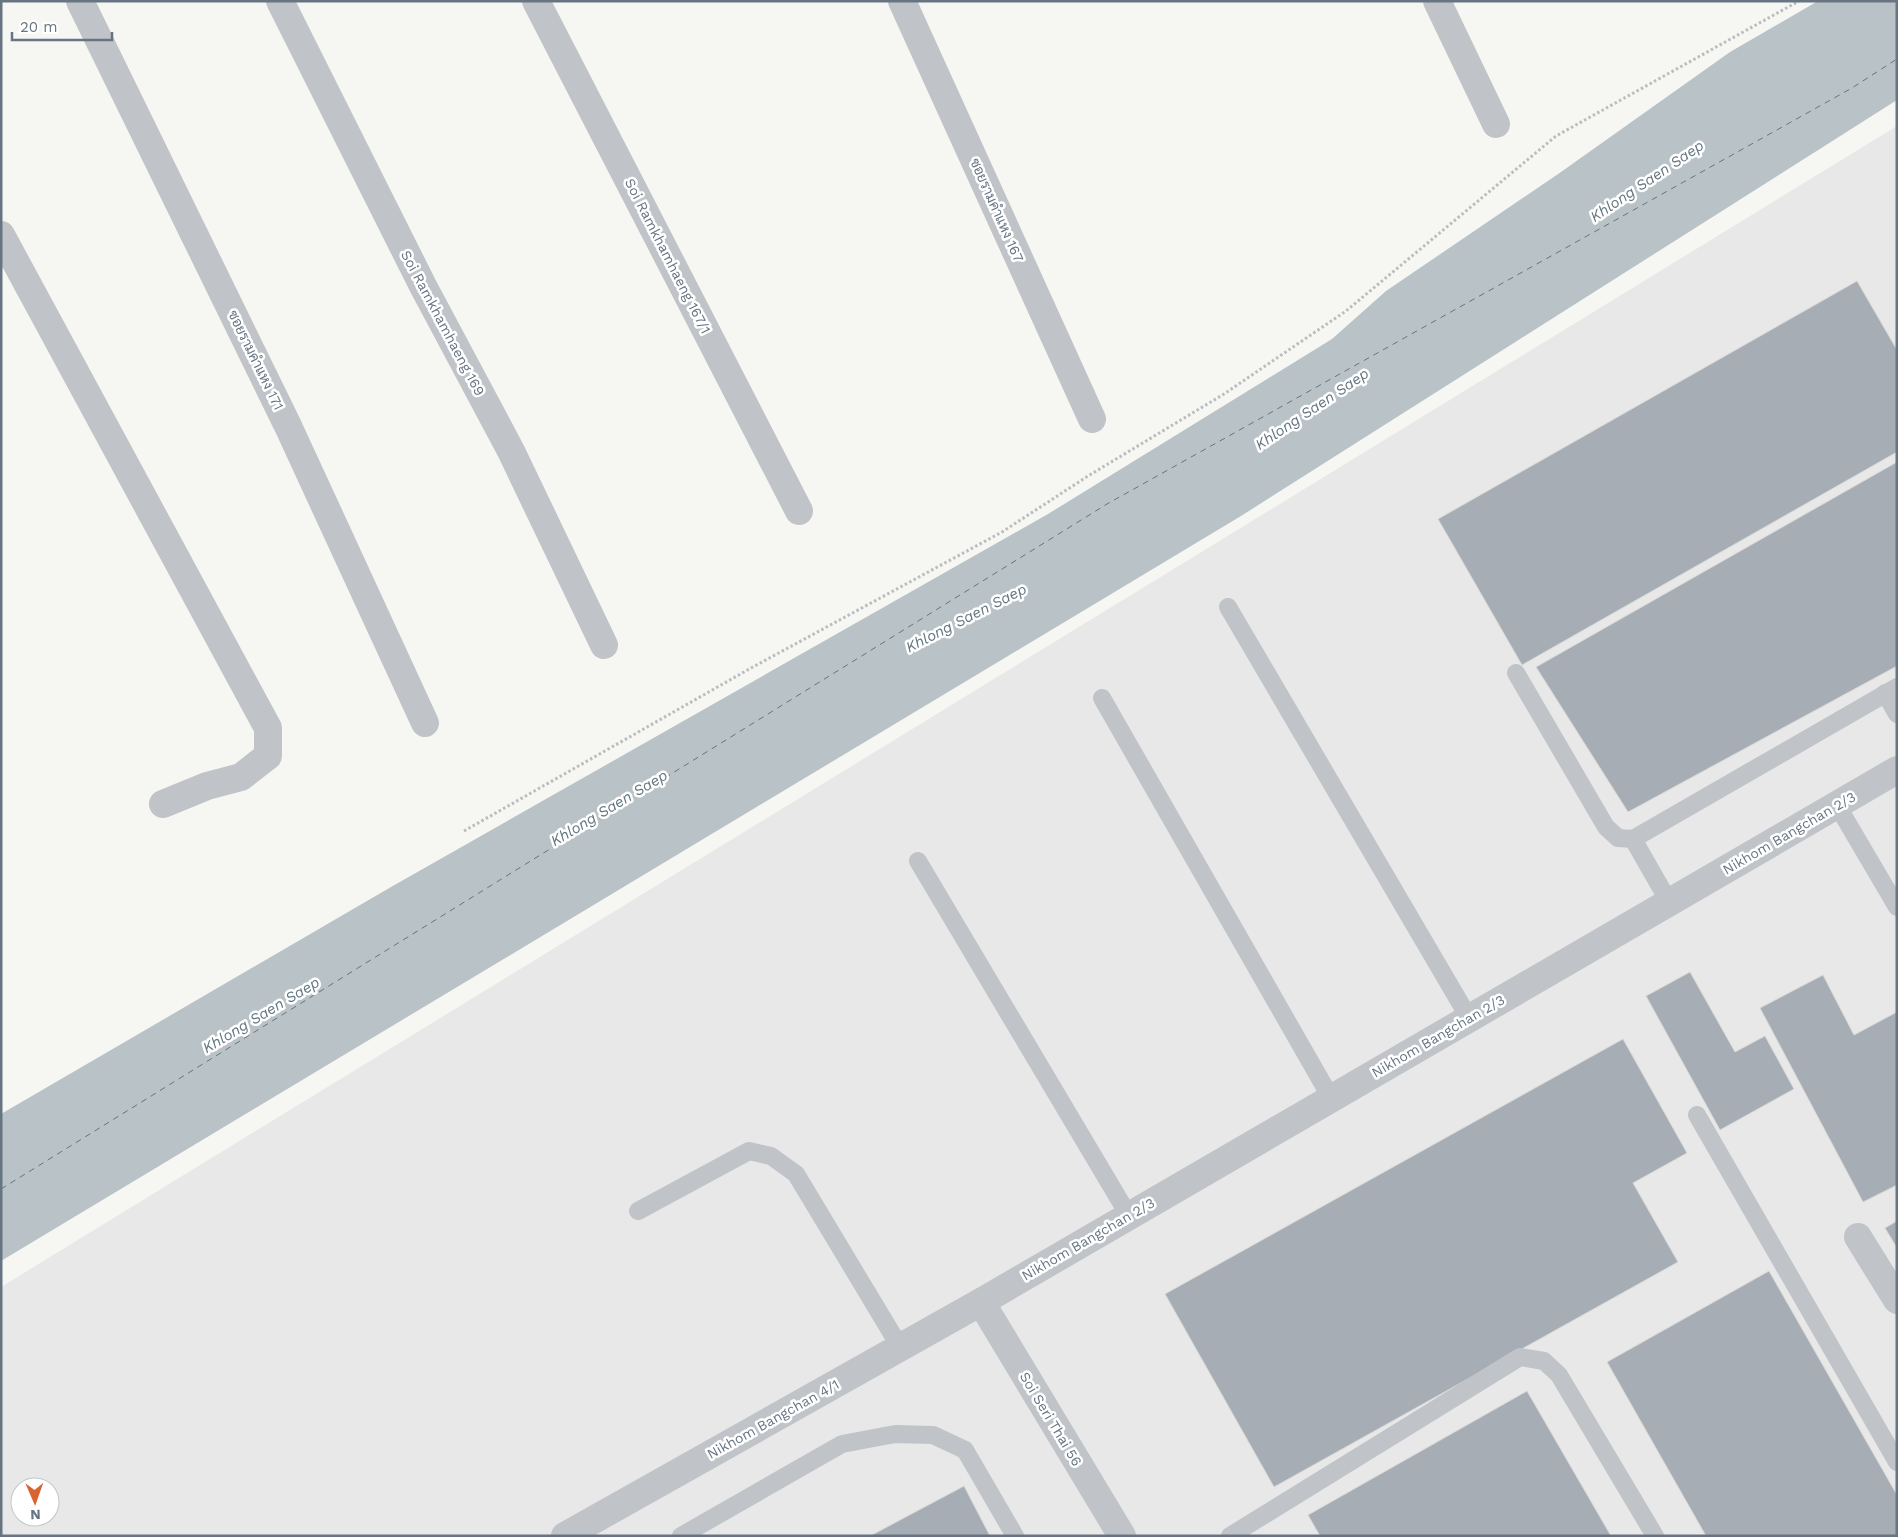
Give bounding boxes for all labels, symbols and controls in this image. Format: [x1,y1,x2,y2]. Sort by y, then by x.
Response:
scale bar [12,10,112,42]
text: 20 m [20,18,58,36]
water label: Khlong Saen Saep [1587,136,1707,226]
street label: ซอยรามคำแหง 167 [967,156,1027,264]
street label: Soi Ramkhamhaeng 167/1 [622,176,714,336]
street label: Soi Ramkhamhaeng 169 [398,248,488,398]
street label: ซอยรามคำแหง 171 [225,308,287,412]
water label: Khlong Saen Saep [1252,364,1372,454]
water label: Khlong Saen Saep [903,580,1029,656]
water label: Khlong Saen Saep [547,766,671,850]
street label: Nikhom Bangchan 2/3 [1720,788,1858,878]
water label: Khlong Saen Saep [199,973,323,1057]
street label: Nikhom Bangchan 2/3 [1369,991,1507,1081]
street label: Nikhom Bangchan 2/3 [1019,1194,1157,1284]
street label: Soi Seri Thai 56 [1017,1369,1085,1469]
street label: Nikhom Bangchan 4/1 [704,1376,842,1462]
north arrow [10,1477,60,1527]
text: N [30,1507,41,1523]

